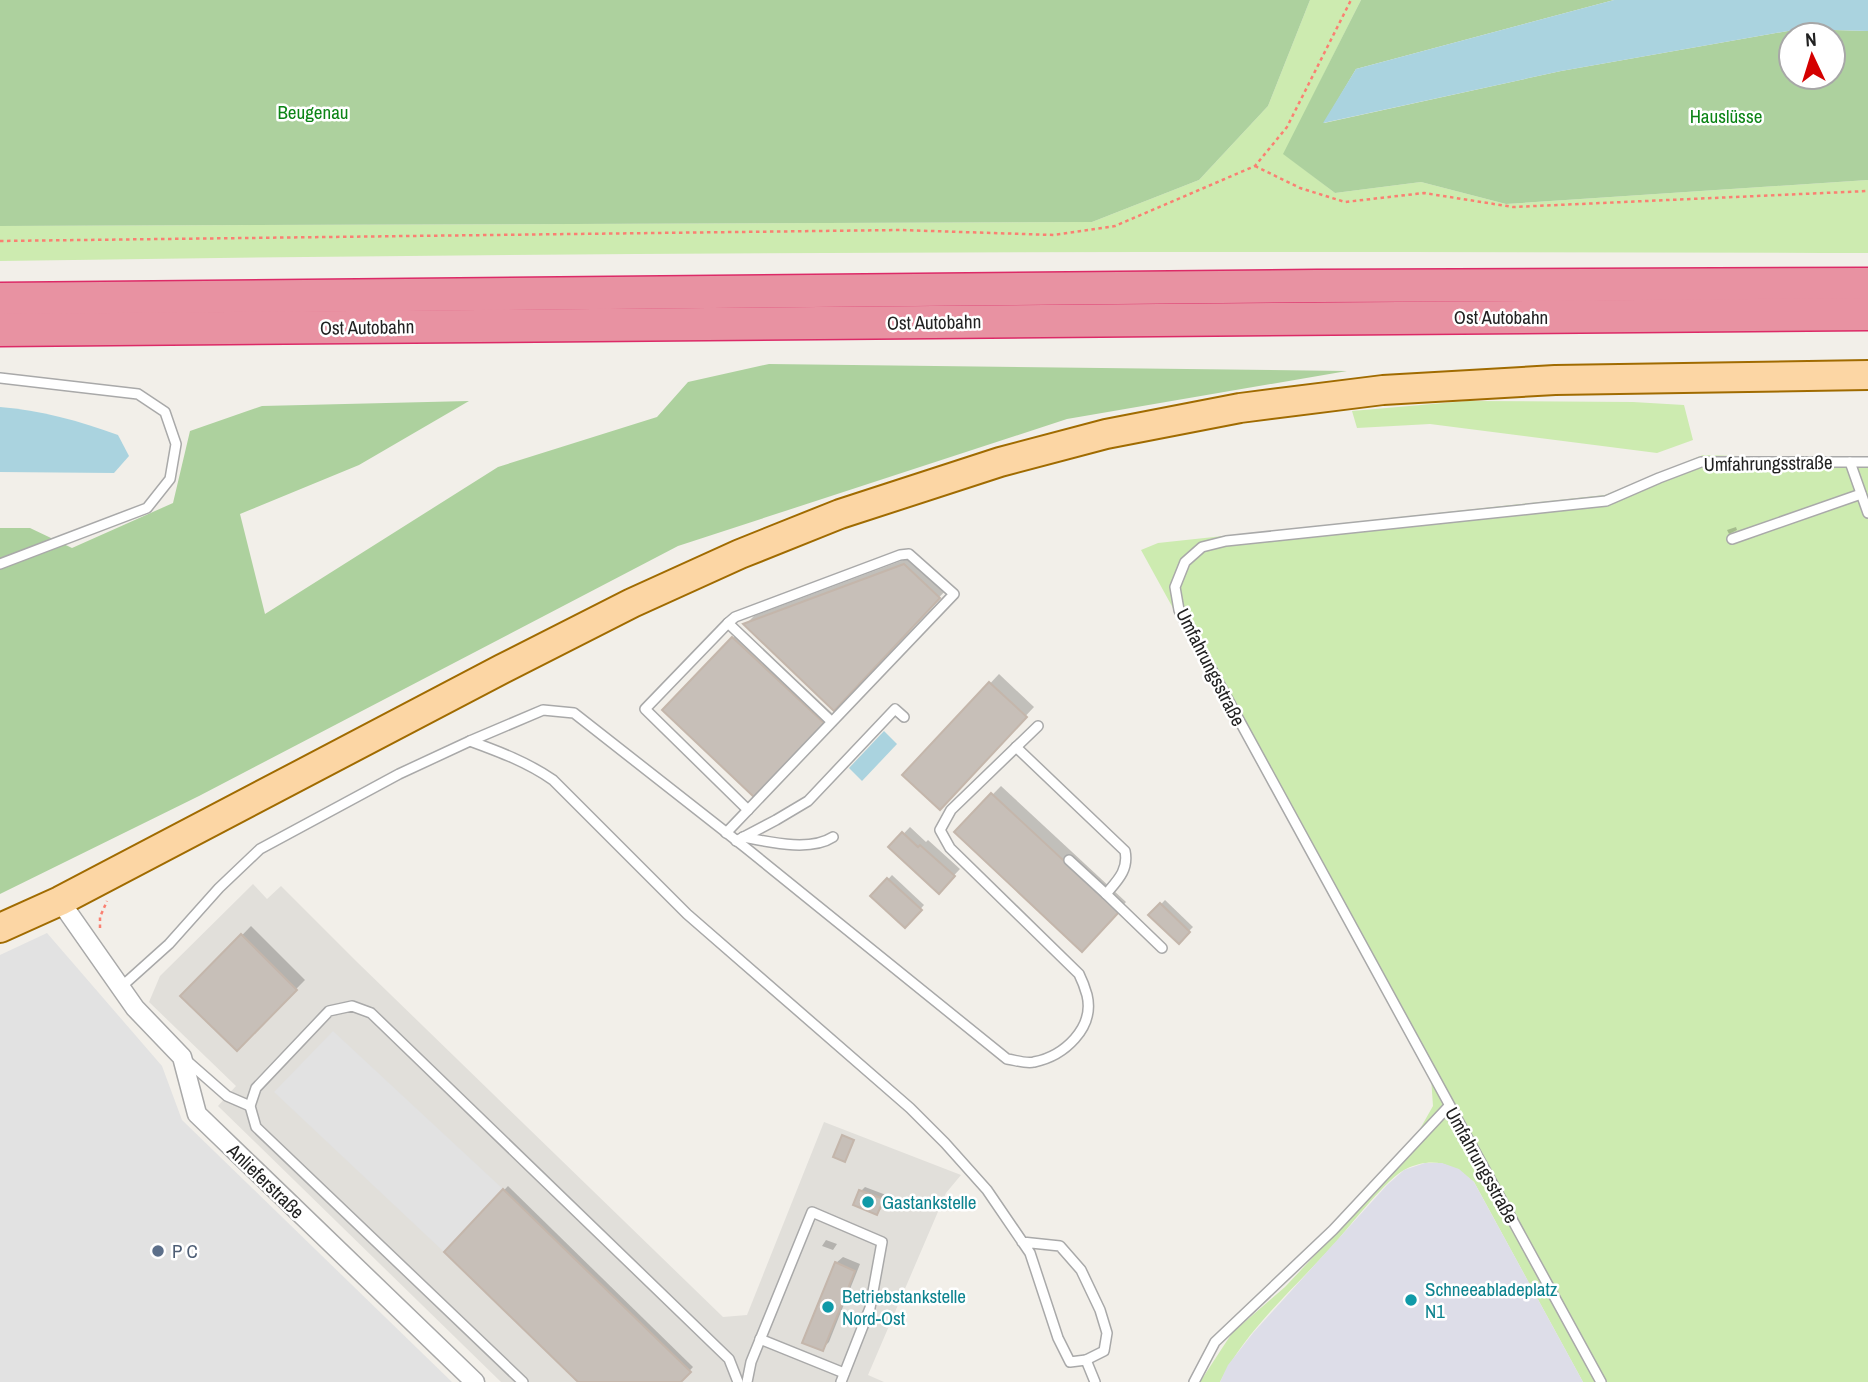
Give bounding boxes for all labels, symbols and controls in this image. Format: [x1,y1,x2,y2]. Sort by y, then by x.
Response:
north arrow [1777,21,1847,91]
text: N [1804,26,1817,52]
park label: Beugenau [277,99,349,125]
park label: Hauslüsse [1690,103,1762,129]
street label: Ost Autobahn [1454,304,1548,330]
street label: Ost Autobahn [887,308,981,336]
street label: Ost Autobahn [320,313,414,341]
street label: Umfahrungsstraße [1703,449,1833,477]
street label: Umfahrungsstraße [1170,604,1252,730]
street label: Umfahrungsstraße [1439,1102,1525,1228]
street label: Anlieferstraße [221,1137,310,1224]
place label: Gastankstelle [882,1189,976,1215]
marker: Gastankstelle [860,1194,876,1210]
place label: P C [172,1238,198,1264]
marker: P C [150,1243,166,1259]
place label: Schneeabladeplatz N1 [1425,1276,1558,1324]
place label: Betriebstankstelle Nord-Ost [842,1283,966,1331]
marker: Schneeabladeplatz N1 [1403,1292,1419,1308]
marker: Betriebstankstelle Nord-Ost [820,1299,836,1315]

